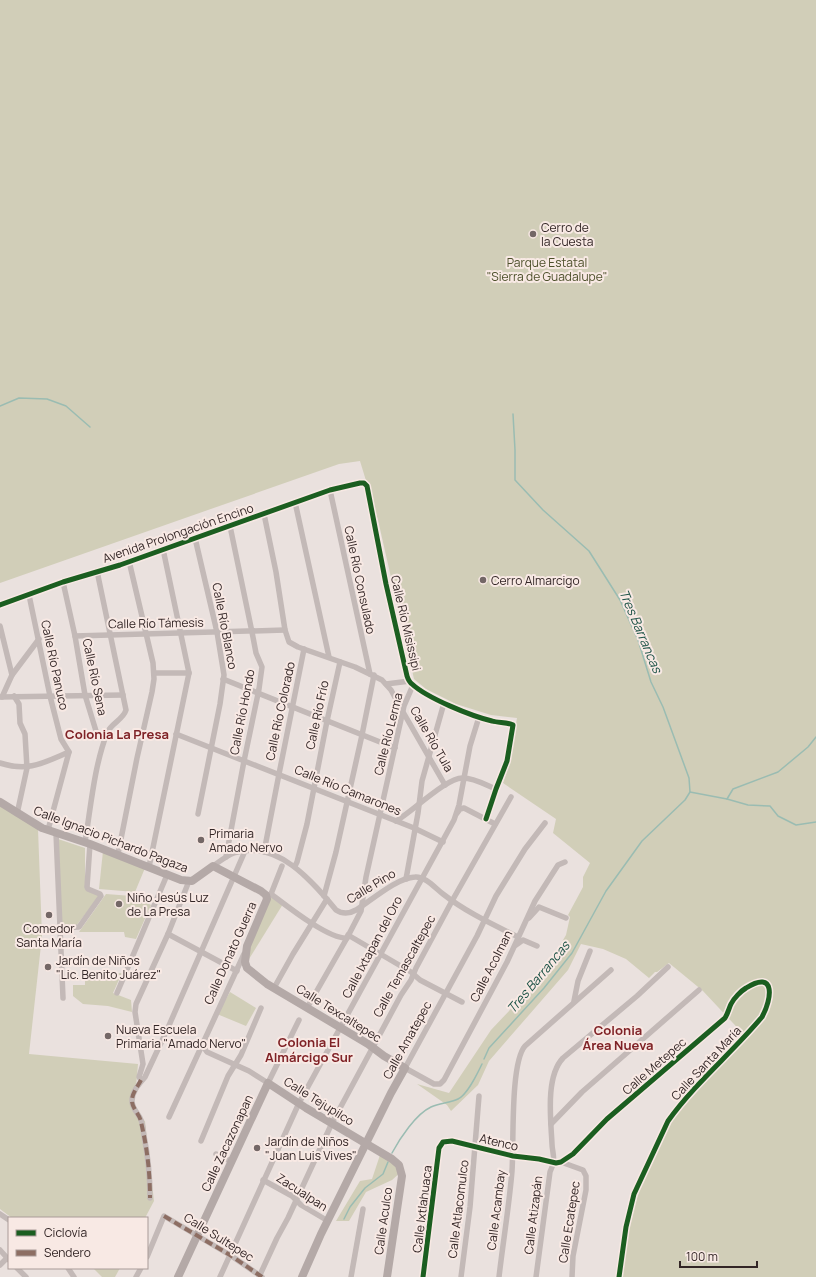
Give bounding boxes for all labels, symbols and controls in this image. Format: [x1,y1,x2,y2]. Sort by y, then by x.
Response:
place label: Cerro de la Cuesta [541,219,593,250]
marker: Cerro de la Cuesta [528,229,538,239]
park label: Parque Estatal "Sierra de Guadalupe" [487,254,607,285]
street label: Avenida Prolongación Encino [100,499,256,567]
street label: Calle Río Consulado [340,524,380,636]
place label: Cerro Almarcigo [491,572,580,589]
street label: Calle Río Misissipi [387,574,425,672]
marker: Cerro Almarcigo [478,575,488,585]
street label: Calle Río Blanco [208,581,242,671]
water label: Tres Barrancas [615,586,667,677]
street label: Calle Río Támesis [108,614,204,632]
street label: Calle Río Panuco [37,618,73,712]
street label: Calle Río Sena [79,637,111,717]
street label: Calle Río Colorado [261,660,299,762]
street label: Calle Río Hondo [225,668,259,756]
street label: Calle Río Frío [301,679,333,751]
street label: Calle Río Lerma [370,691,406,777]
street label: Calle Río Tula [406,703,458,775]
district label: Colonia La Presa [65,725,169,743]
street label: Calle Río Camarones [292,761,404,819]
street label: Calle Ignacio Pichardo Pagaza [31,802,191,876]
place label: Primaria Amado Nervo [209,825,283,856]
marker: Primaria Amado Nervo [196,835,206,845]
street label: Calle Pino [343,865,399,907]
place label: Niño Jesús Luz de La Presa [127,889,209,920]
street label: Calle Ixtapan del Oro [338,893,406,1001]
marker: Niño Jesús Luz de La Presa [114,899,124,909]
street label: Calle Donato Guerra [200,899,260,1007]
marker: Comedor Santa María [44,910,54,920]
street label: Calle Temascaltepec [369,911,439,1020]
place label: Comedor Santa María [16,920,82,951]
street label: Calle Acolman [466,927,516,1005]
water label: Tres Barrancas [502,936,574,1017]
place label: Jardín de Niños "Lic. Benito Juárez" [56,952,161,983]
marker: Jardín de Niños "Lic. Benito Juárez" [43,962,53,972]
street label: Calle Texcaltepec [293,980,385,1046]
street label: Calle Amatepec [379,998,436,1082]
place label: Nueva Escuela Primaria "Amado Nervo" [116,1021,246,1052]
district label: Colonia Área Nueva [583,1021,653,1054]
street label: Calle Santa María [667,1022,745,1104]
marker: Nueva Escuela Primaria "Amado Nervo" [103,1031,113,1041]
district label: Colonia El Almárcigo Sur [265,1033,353,1066]
street label: Calle Metepec [618,1033,690,1099]
street label: Calle Tejupilco [281,1073,357,1129]
street label: Calle Zacazonapan [197,1092,257,1194]
street label: Atenco [478,1129,520,1155]
place label: Jardín de Niños "Juan Luis Vives" [265,1133,357,1164]
marker: Jardín de Niños "Juan Luis Vives" [252,1143,262,1153]
street label: Calle Atlacomulco [444,1159,472,1259]
street label: Calle Ixtlahuaca [408,1164,436,1254]
street label: Calle Acambay [483,1168,509,1251]
street label: Zacualpan [273,1169,331,1215]
street label: Calle Atizapán [520,1175,546,1255]
street label: Calle Ecatepec [554,1180,584,1264]
street label: Calle Aculco [370,1186,396,1256]
street label: Calle Sultepec [181,1209,258,1266]
legend [8,1217,148,1269]
text: Ciclovía [44,1224,87,1241]
scale bar [680,1243,757,1269]
text: Sendero [44,1244,91,1261]
text: 100 m [686,1248,718,1265]

